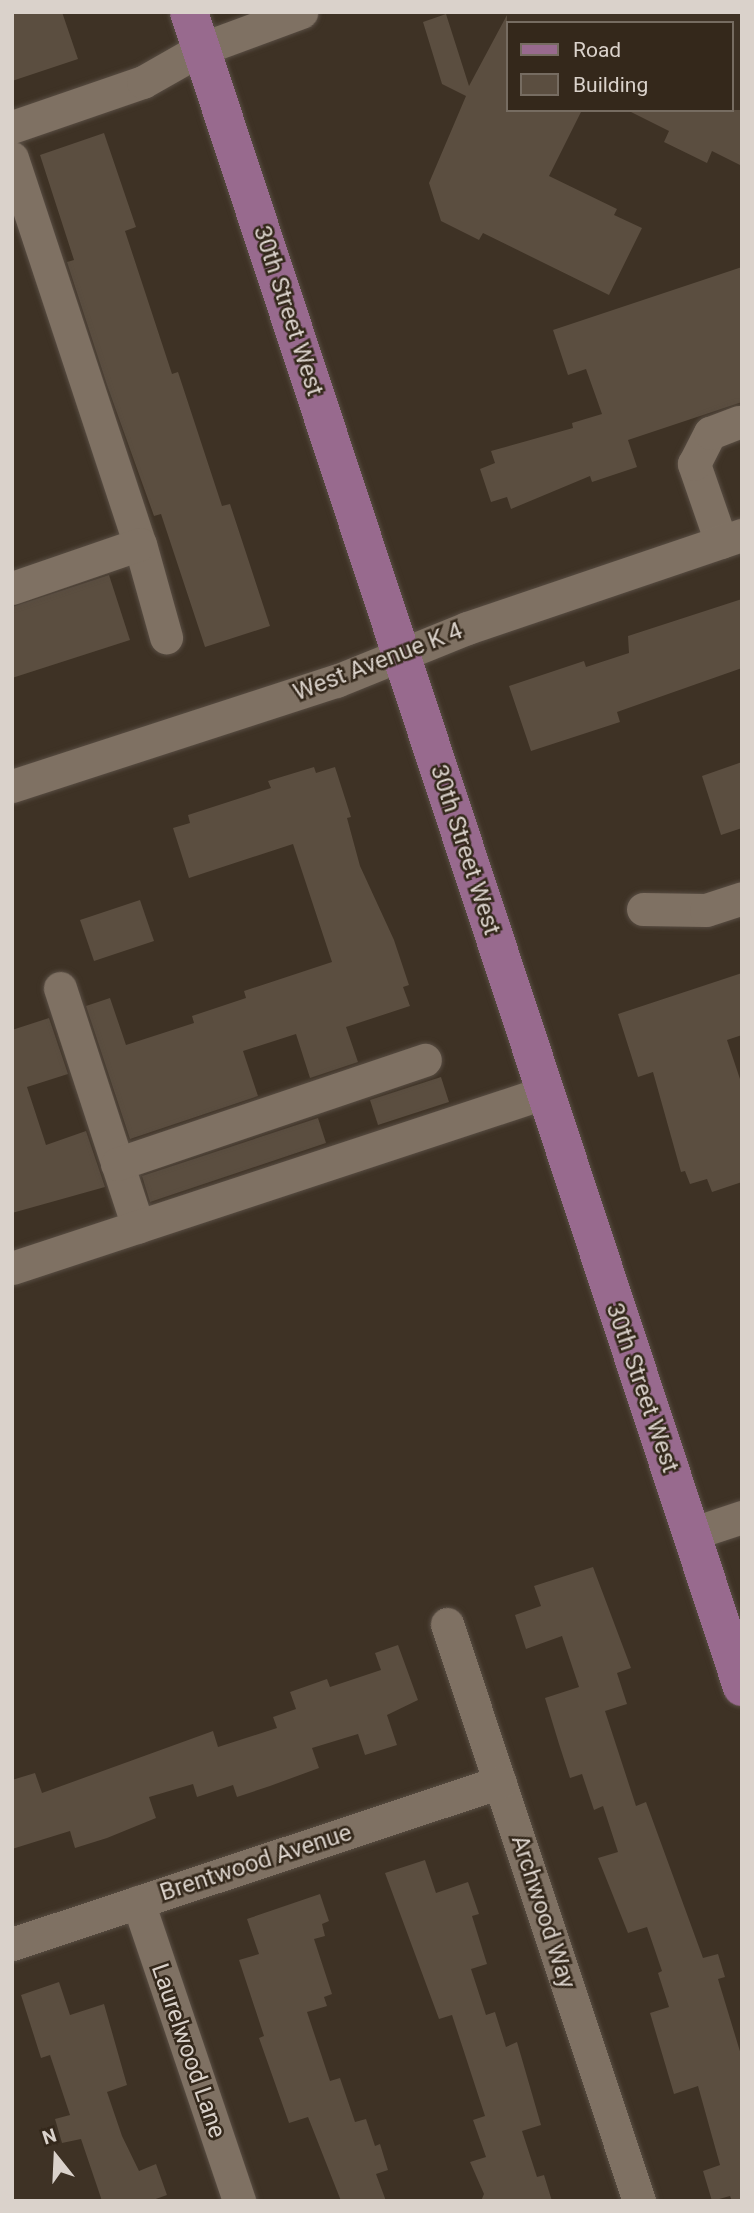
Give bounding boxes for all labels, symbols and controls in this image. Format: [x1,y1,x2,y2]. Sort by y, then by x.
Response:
legend [505,21,733,112]
text: Road [573,38,621,62]
text: Building [573,73,648,97]
street label: 30th Street West [247,222,329,400]
street label: West Avenue K 4 [289,617,467,707]
street label: 30th Street West [424,761,506,939]
street label: 30th Street West [600,1300,684,1476]
street label: Brentwood Avenue [156,1818,356,1908]
street label: Archwood Way [505,1832,581,1992]
street label: Laurelwood Lane [145,1960,231,2142]
north arrow [21,2122,91,2192]
text: N [39,2124,59,2150]

